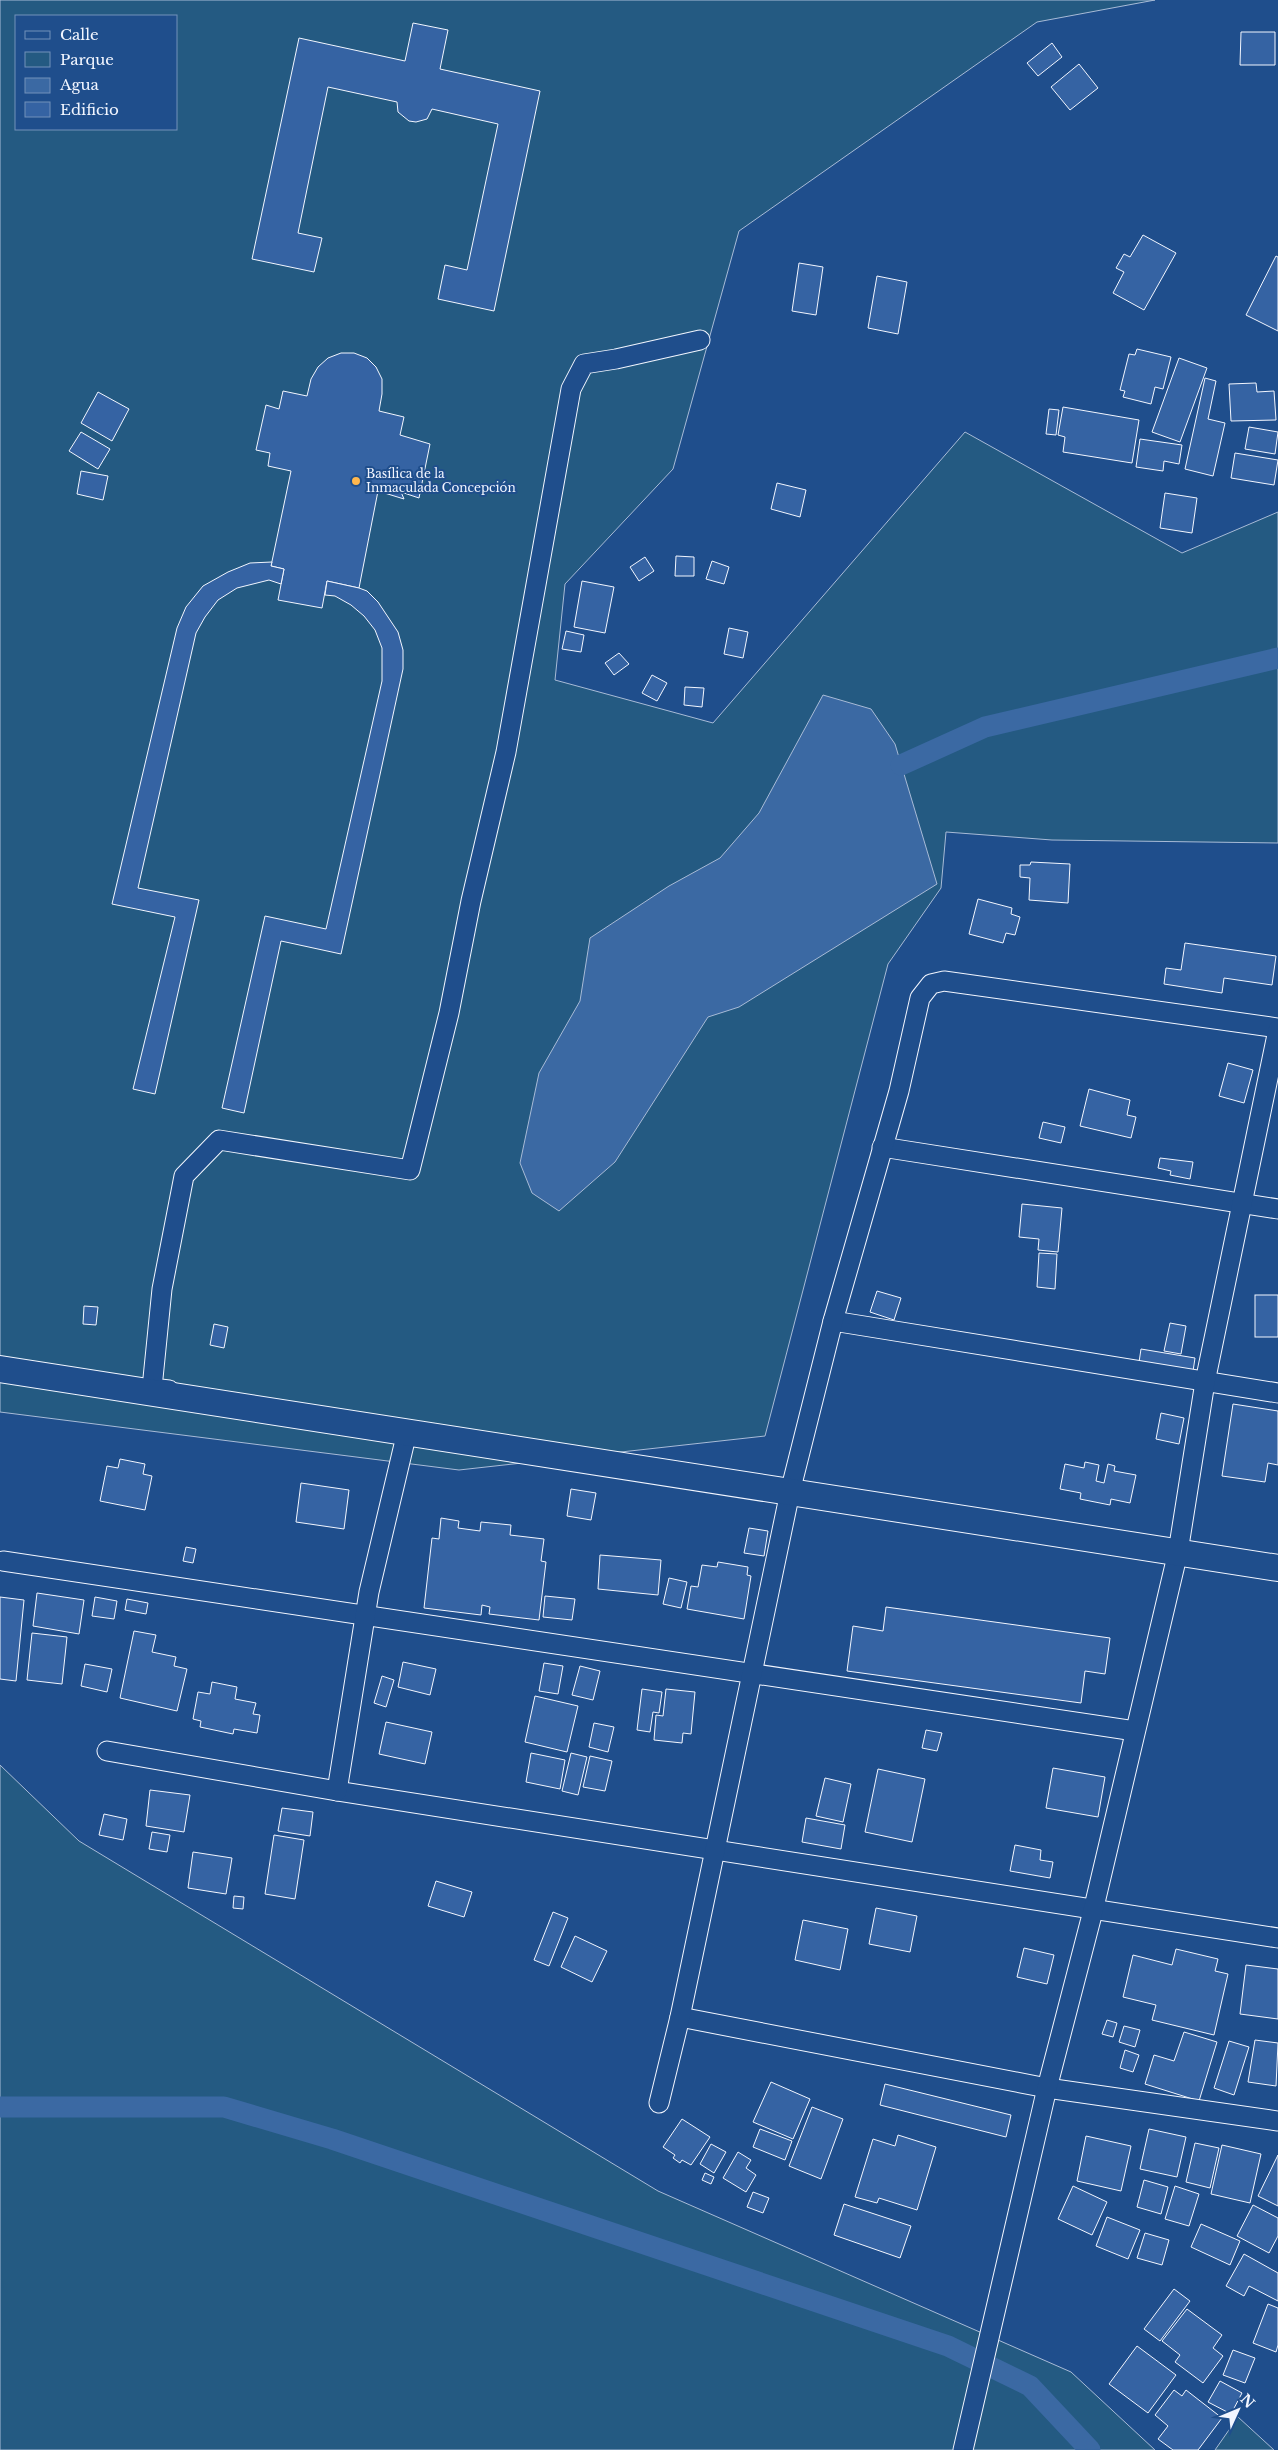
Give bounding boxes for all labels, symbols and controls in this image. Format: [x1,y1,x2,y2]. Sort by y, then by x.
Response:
legend [15,15,178,130]
text: Calle [60,25,99,44]
text: Parque [60,50,114,69]
text: Agua [59,75,100,94]
text: Edificio [60,100,119,119]
place label: Basílica de la Inmaculada Concepción [366,466,516,495]
marker: Basílica de la Inmaculada Concepción [350,475,362,487]
north arrow [1213,2385,1263,2435]
text: N [1236,2390,1258,2412]

